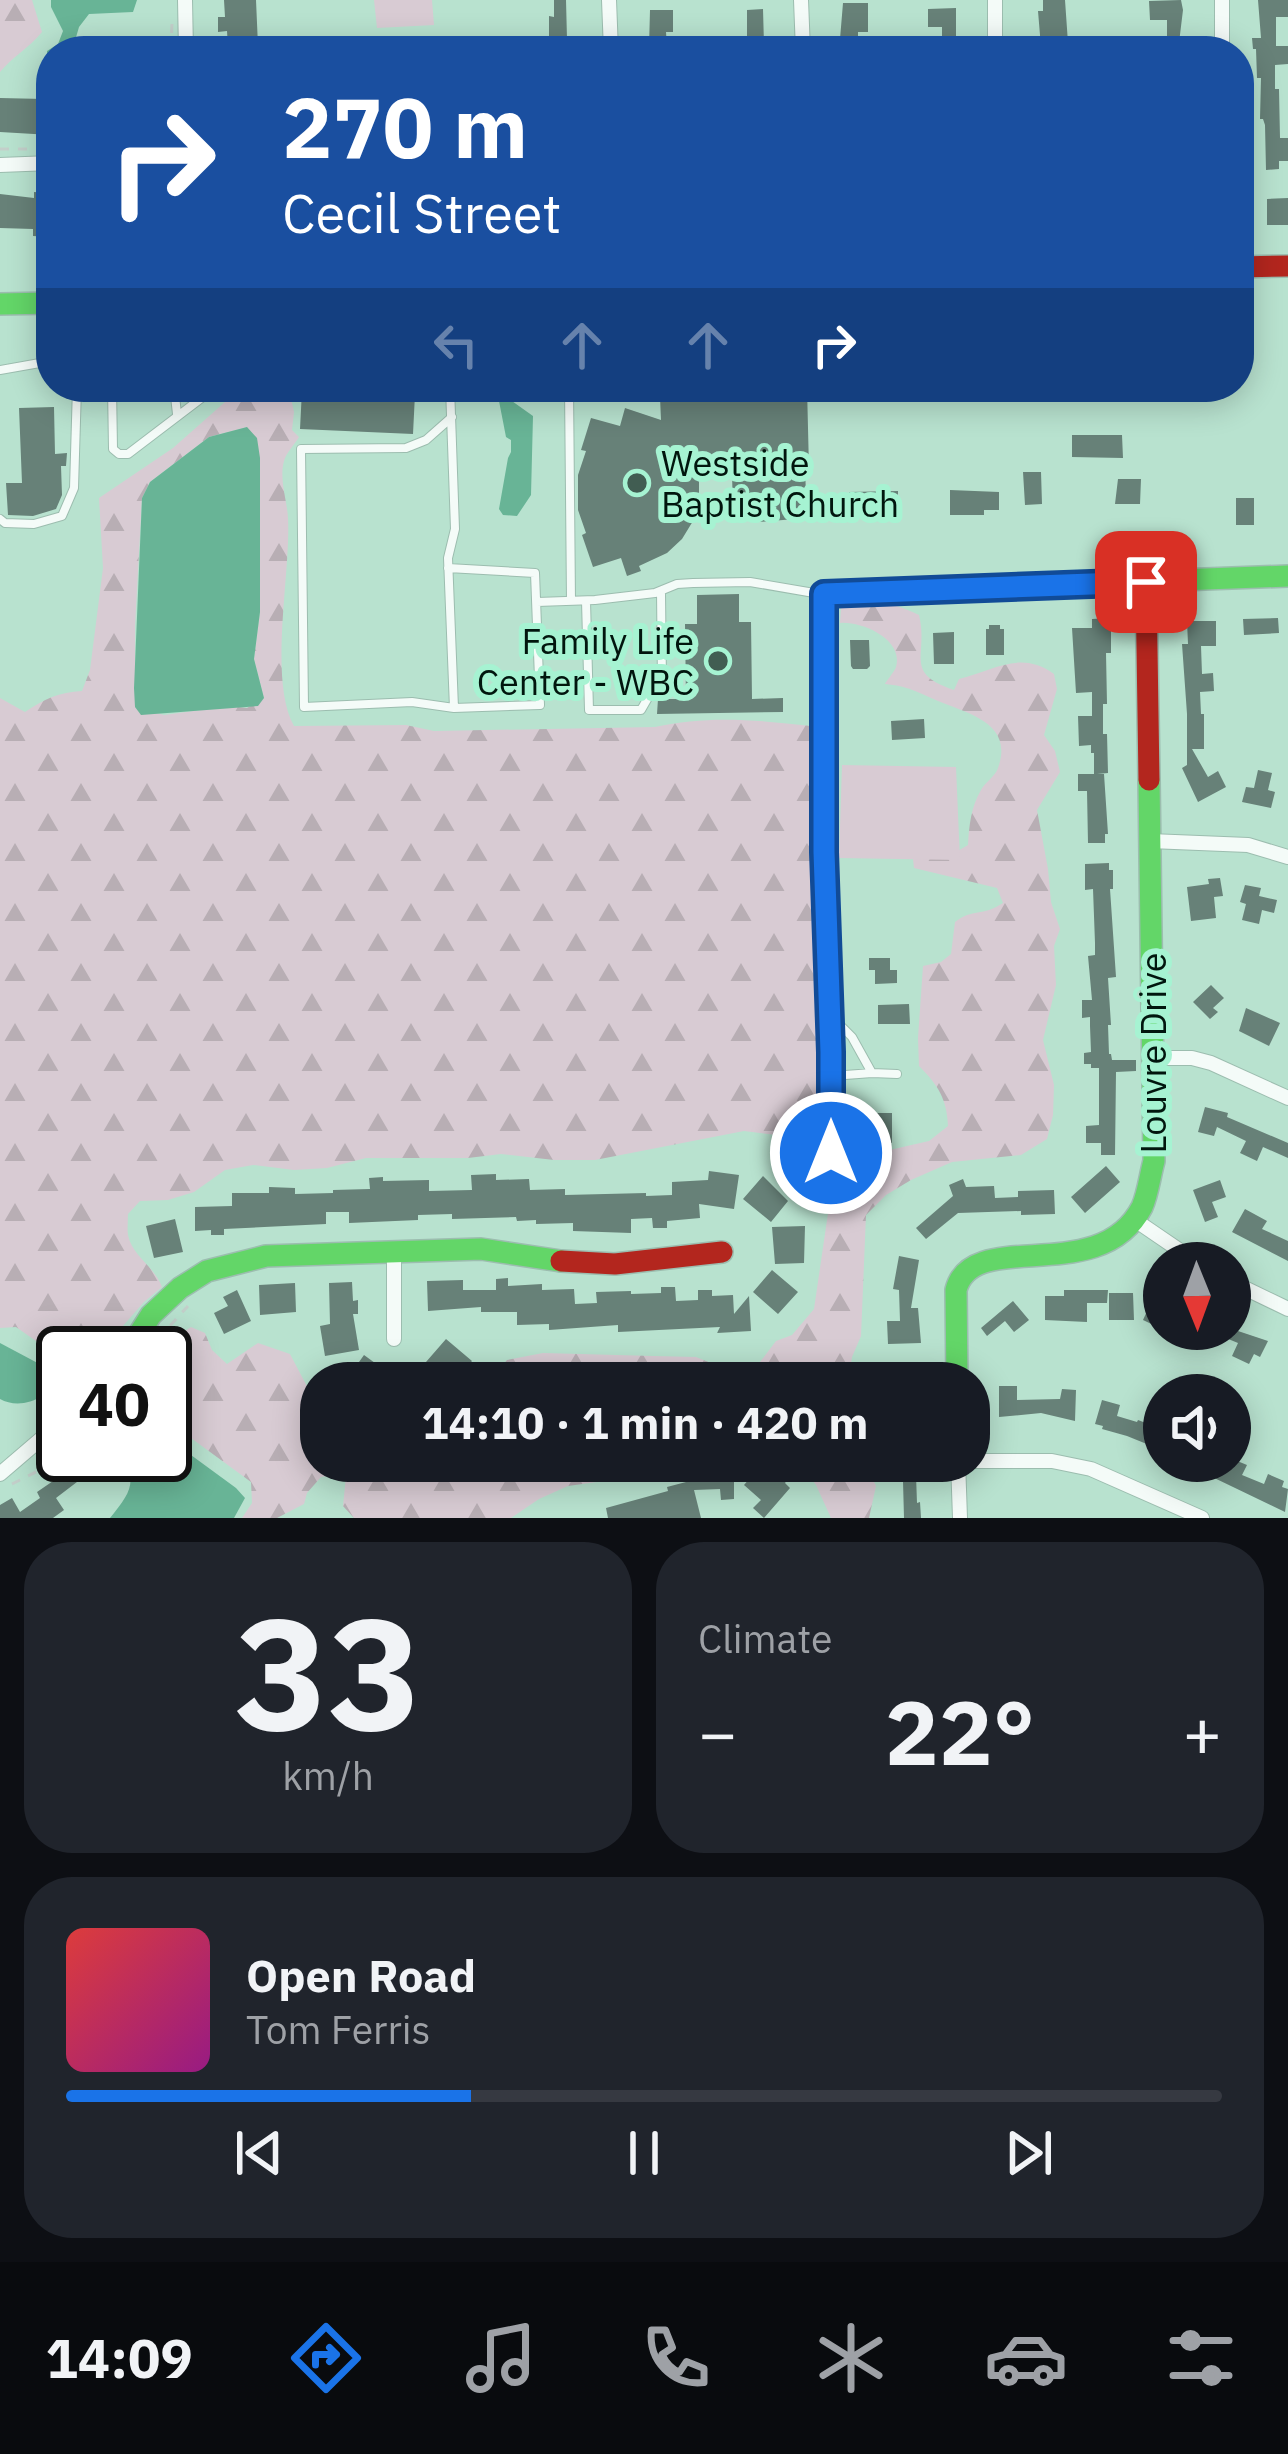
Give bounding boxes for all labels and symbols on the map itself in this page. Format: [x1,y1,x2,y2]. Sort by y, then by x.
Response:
place label: Westside Baptist Church [661,439,899,527]
marker: Westside Baptist Church [624,470,650,496]
pin [1095,531,1197,633]
place label: Family Life Center - WBC [477,617,694,705]
marker: Family Life Center - WBC [705,648,731,674]
street label: Louvre Drive [1129,953,1176,1153]
position arrow [768,1090,894,1216]
north arrow [1143,1242,1251,1350]
speed limit sign: 40 [36,1326,192,1482]

